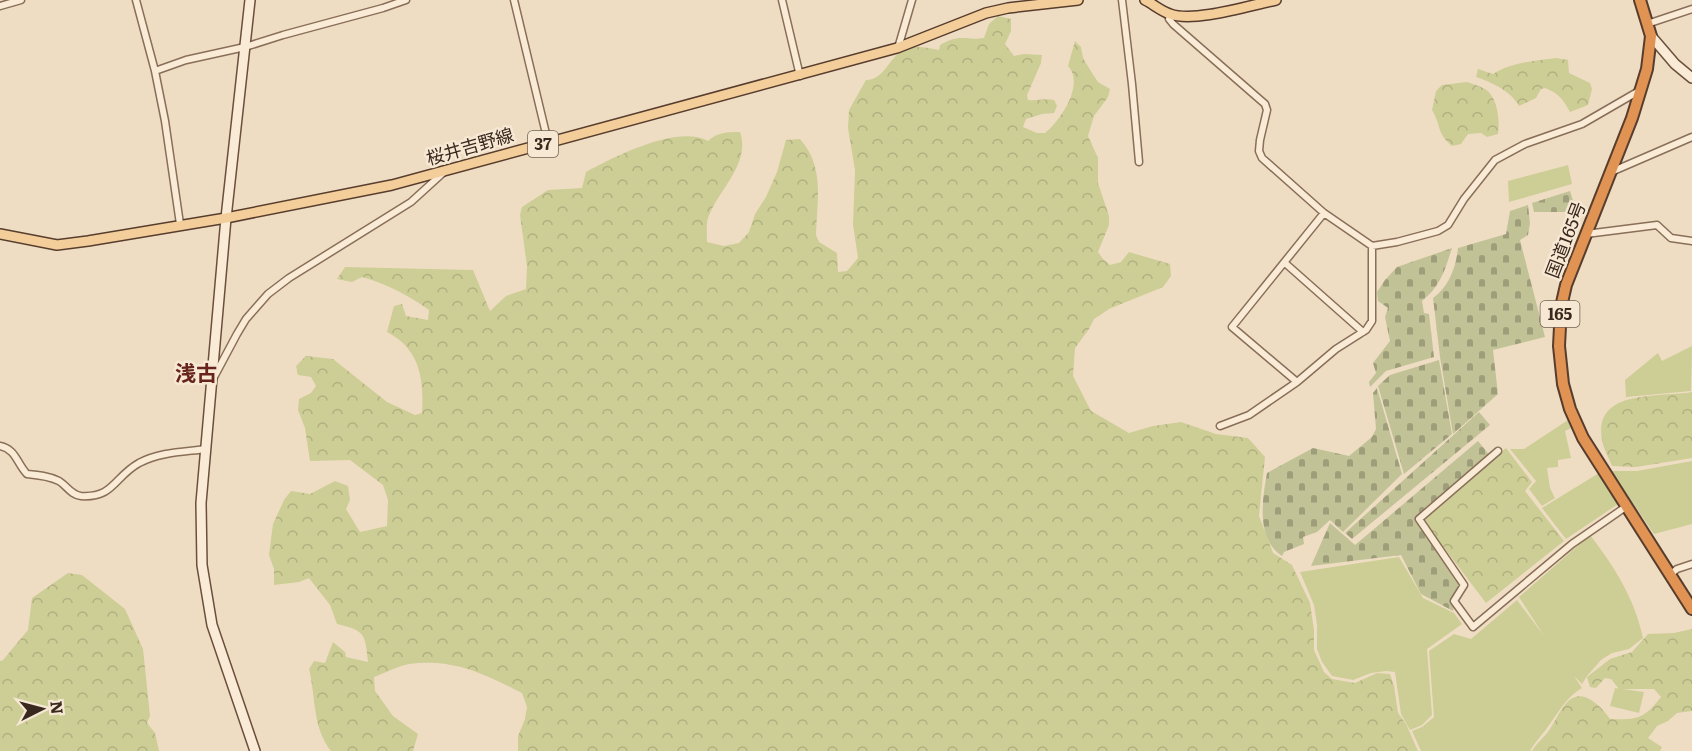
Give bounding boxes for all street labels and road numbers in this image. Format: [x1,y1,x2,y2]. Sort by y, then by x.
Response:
street label: 桜井吉野線 [423,120,517,171]
road number: 37 [528,131,558,157]
street label: 国道165号 [1538,197,1592,282]
road number: 165 [1540,301,1580,327]

